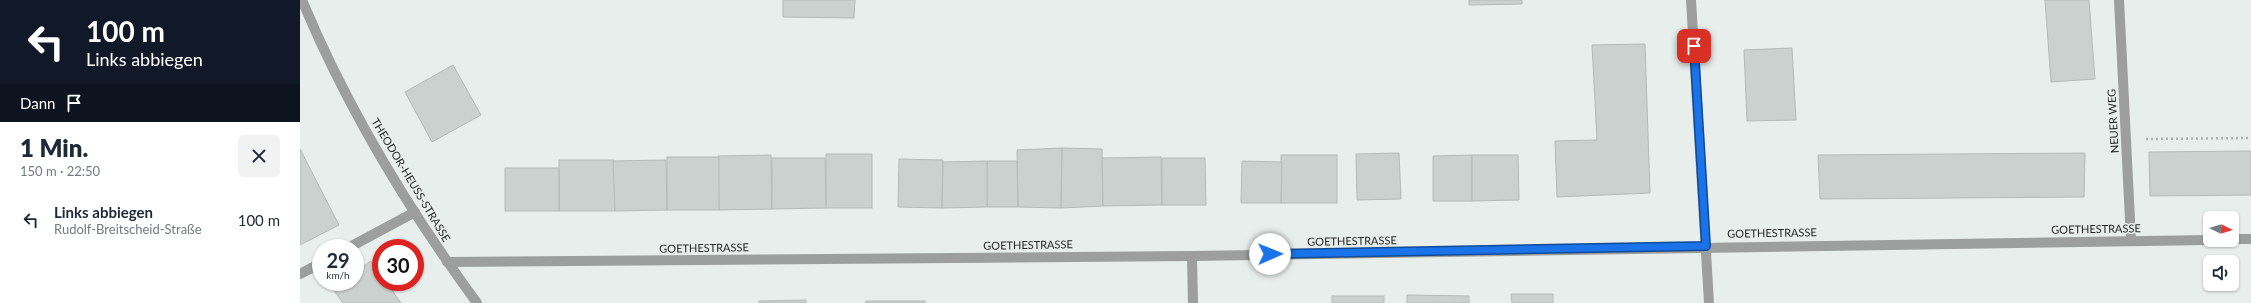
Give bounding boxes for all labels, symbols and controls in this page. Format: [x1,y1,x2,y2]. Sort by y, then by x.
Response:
text: 100 m [86,14,165,48]
icon: left [20,16,72,68]
pin [1677,29,1711,63]
icon: arrive [1683,35,1705,57]
text: Links abbiegen [86,48,203,70]
street label: NEUER WEG [2104,89,2121,154]
icon: arrive [63,92,85,114]
text: Dann [20,94,55,112]
street label: THEODOR-HEUSS-STRASSE [369,116,454,244]
text: 1 Min. [20,133,88,162]
button: close [238,135,280,177]
text: 150 m · 22:50 [20,163,100,179]
text: Links abbiegen [54,203,153,221]
icon: left [20,209,42,231]
text: 100 m [238,211,280,229]
north arrow [2203,211,2239,247]
map controls [2203,211,2239,291]
text: Rudolf-Breitscheid-Straße [54,221,202,237]
street label: GOETHESTRASSE [2051,221,2141,236]
street label: GOETHESTRASSE [1727,225,1817,240]
position arrow [1249,233,1291,275]
street label: GOETHESTRASSE [1307,233,1397,248]
street label: GOETHESTRASSE [983,237,1073,252]
speed limit sign: 30 [372,239,424,291]
street label: GOETHESTRASSE [659,240,749,255]
text: 29 [326,248,350,272]
button: sound [2203,255,2239,291]
text: km/h [326,269,350,281]

